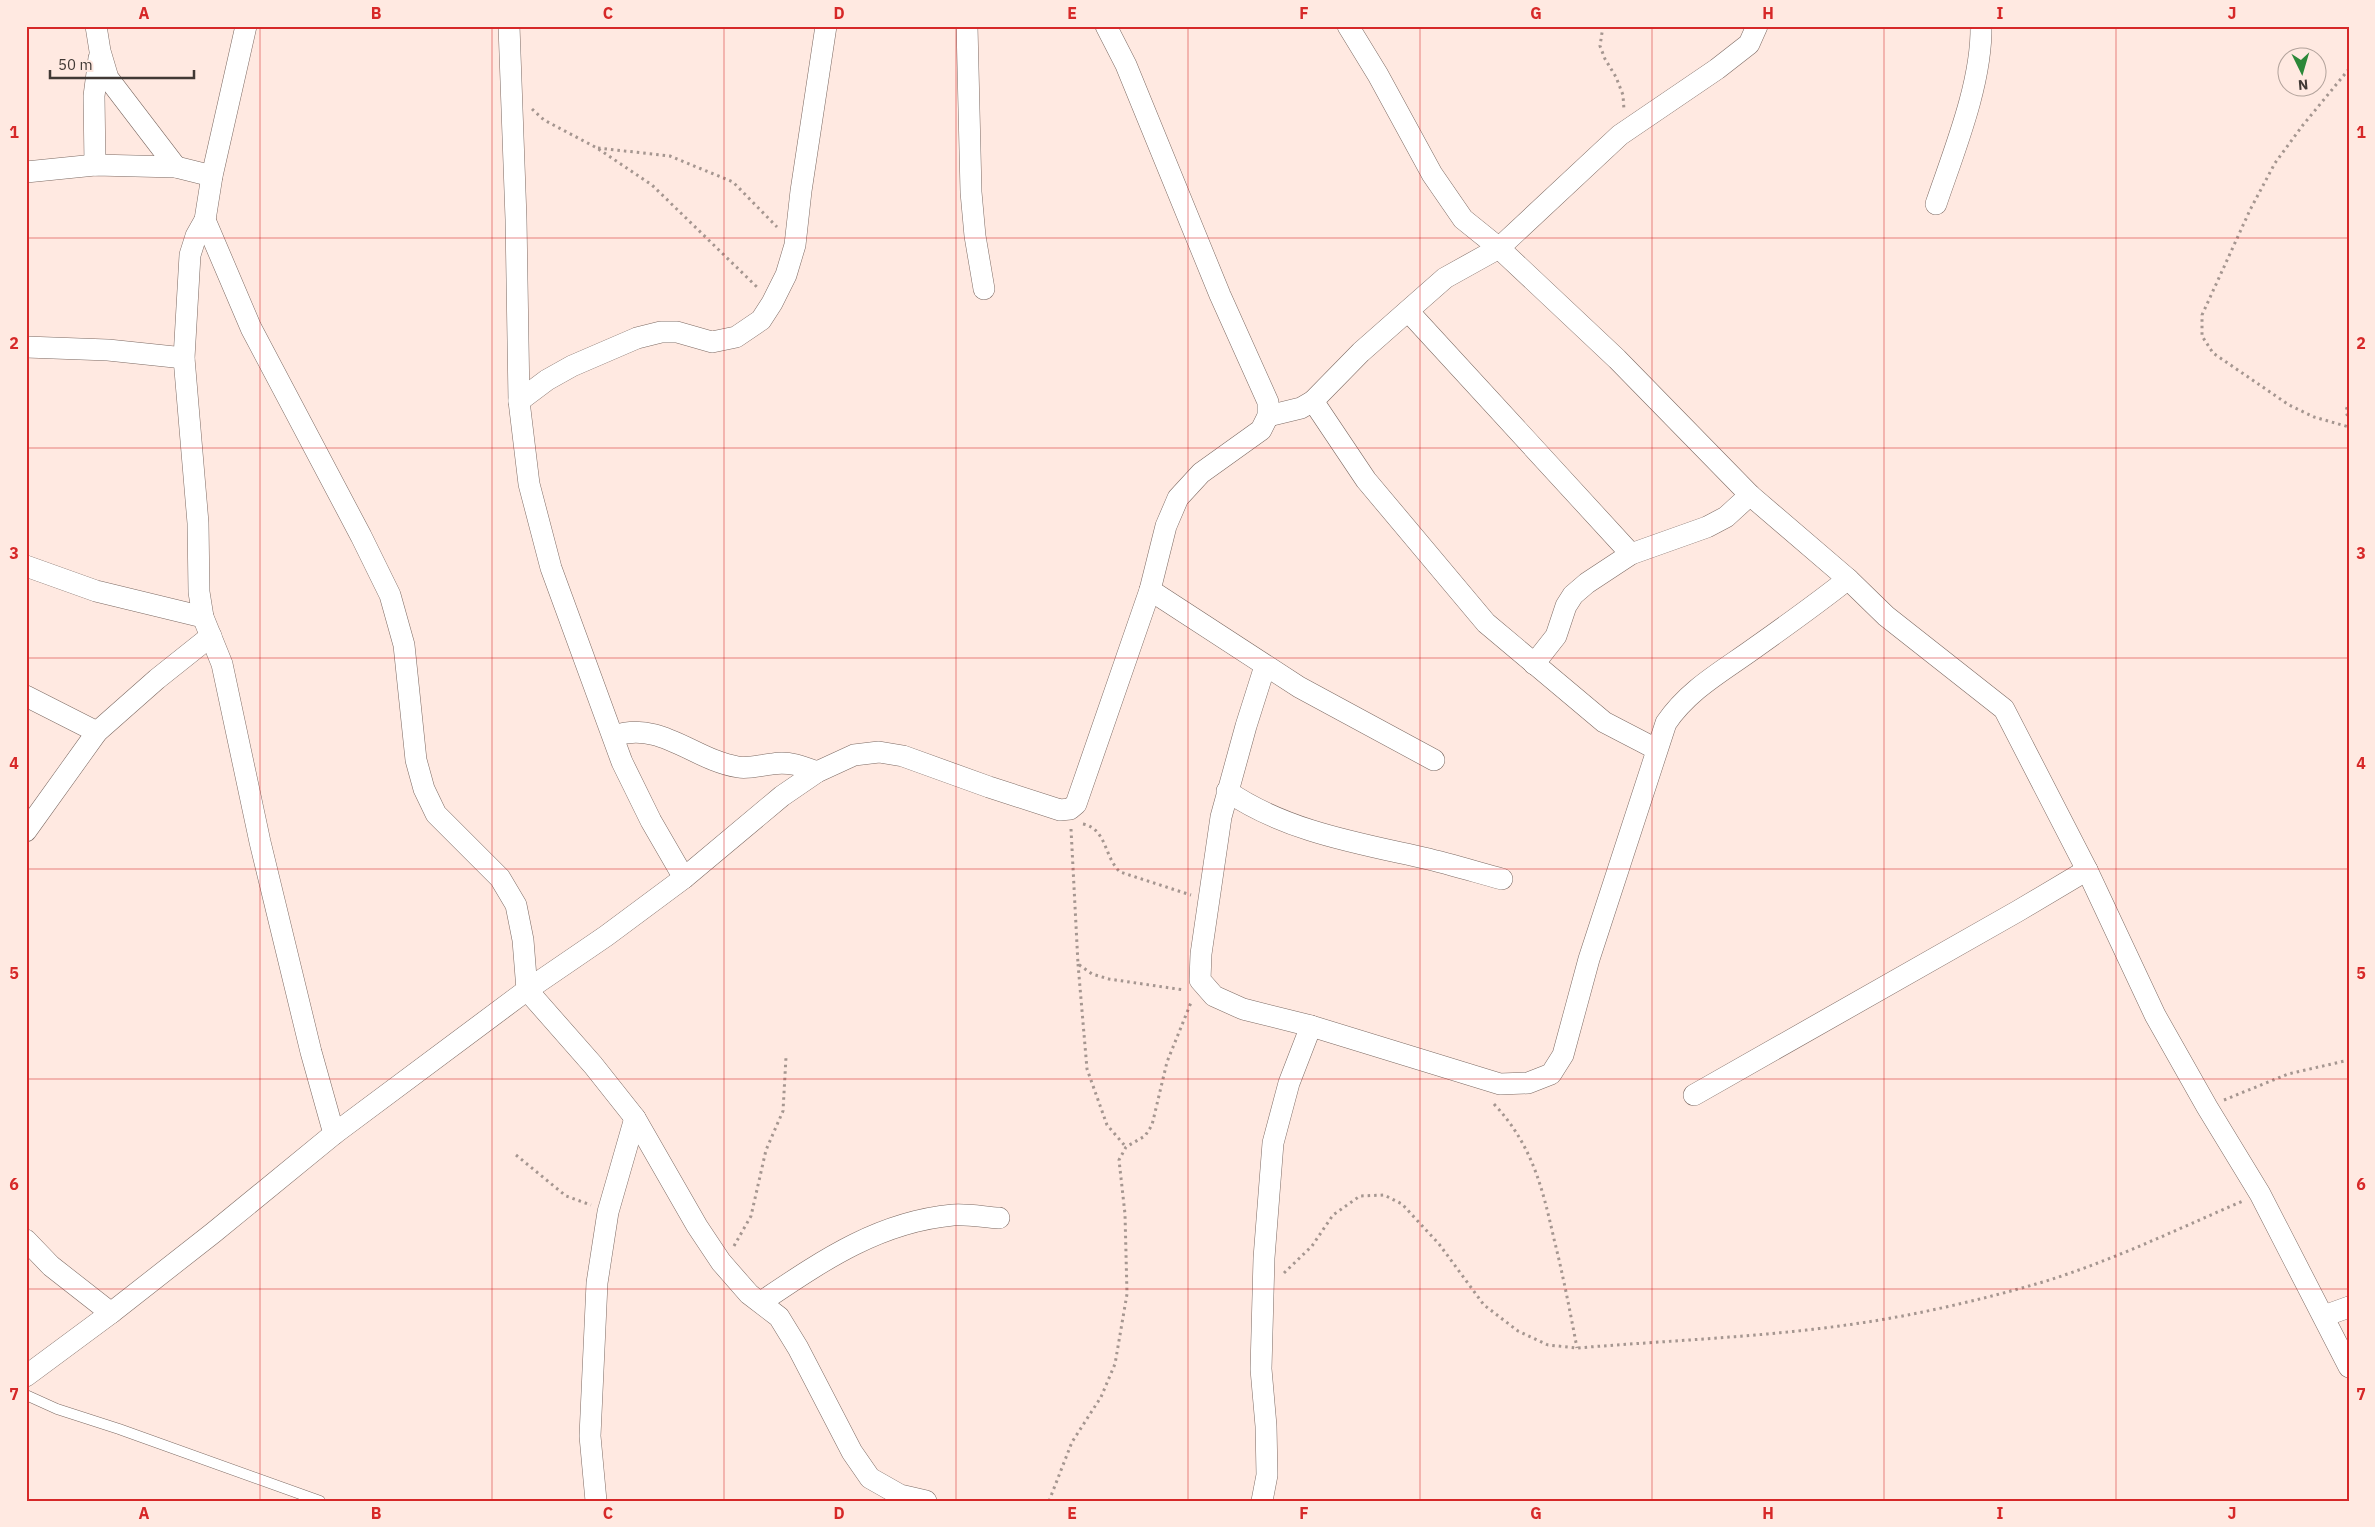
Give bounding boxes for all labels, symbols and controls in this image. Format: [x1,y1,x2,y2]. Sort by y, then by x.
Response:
text: A [139,3,150,23]
text: B [371,3,382,23]
text: C [603,3,613,23]
text: D [833,3,845,23]
text: E [1067,3,1077,23]
text: F [1299,3,1309,23]
text: G [1530,3,1542,23]
text: H [1762,3,1774,23]
text: I [1997,3,2004,23]
text: J [2228,3,2236,23]
scale bar [50,48,194,80]
north arrow [2278,48,2328,98]
text: 50 m [58,55,93,74]
text: N [2297,76,2309,94]
text: 1 [9,122,19,142]
text: 1 [2356,122,2366,142]
text: 2 [9,333,19,353]
text: 2 [2356,333,2366,353]
text: 3 [9,543,19,563]
text: 3 [2356,543,2366,563]
text: 4 [9,753,19,773]
text: 4 [2356,753,2366,773]
text: 5 [9,963,19,983]
text: 5 [2356,963,2366,983]
text: 6 [9,1174,19,1194]
text: 6 [2356,1174,2366,1194]
text: 7 [9,1384,19,1404]
text: 7 [2356,1384,2366,1404]
text: A [139,1503,150,1523]
text: B [371,1503,382,1523]
text: C [603,1503,613,1523]
text: D [833,1503,845,1523]
text: E [1067,1503,1077,1523]
text: F [1299,1503,1309,1523]
text: G [1530,1503,1542,1523]
text: H [1762,1503,1774,1523]
text: I [1997,1503,2004,1523]
text: J [2228,1503,2236,1523]

